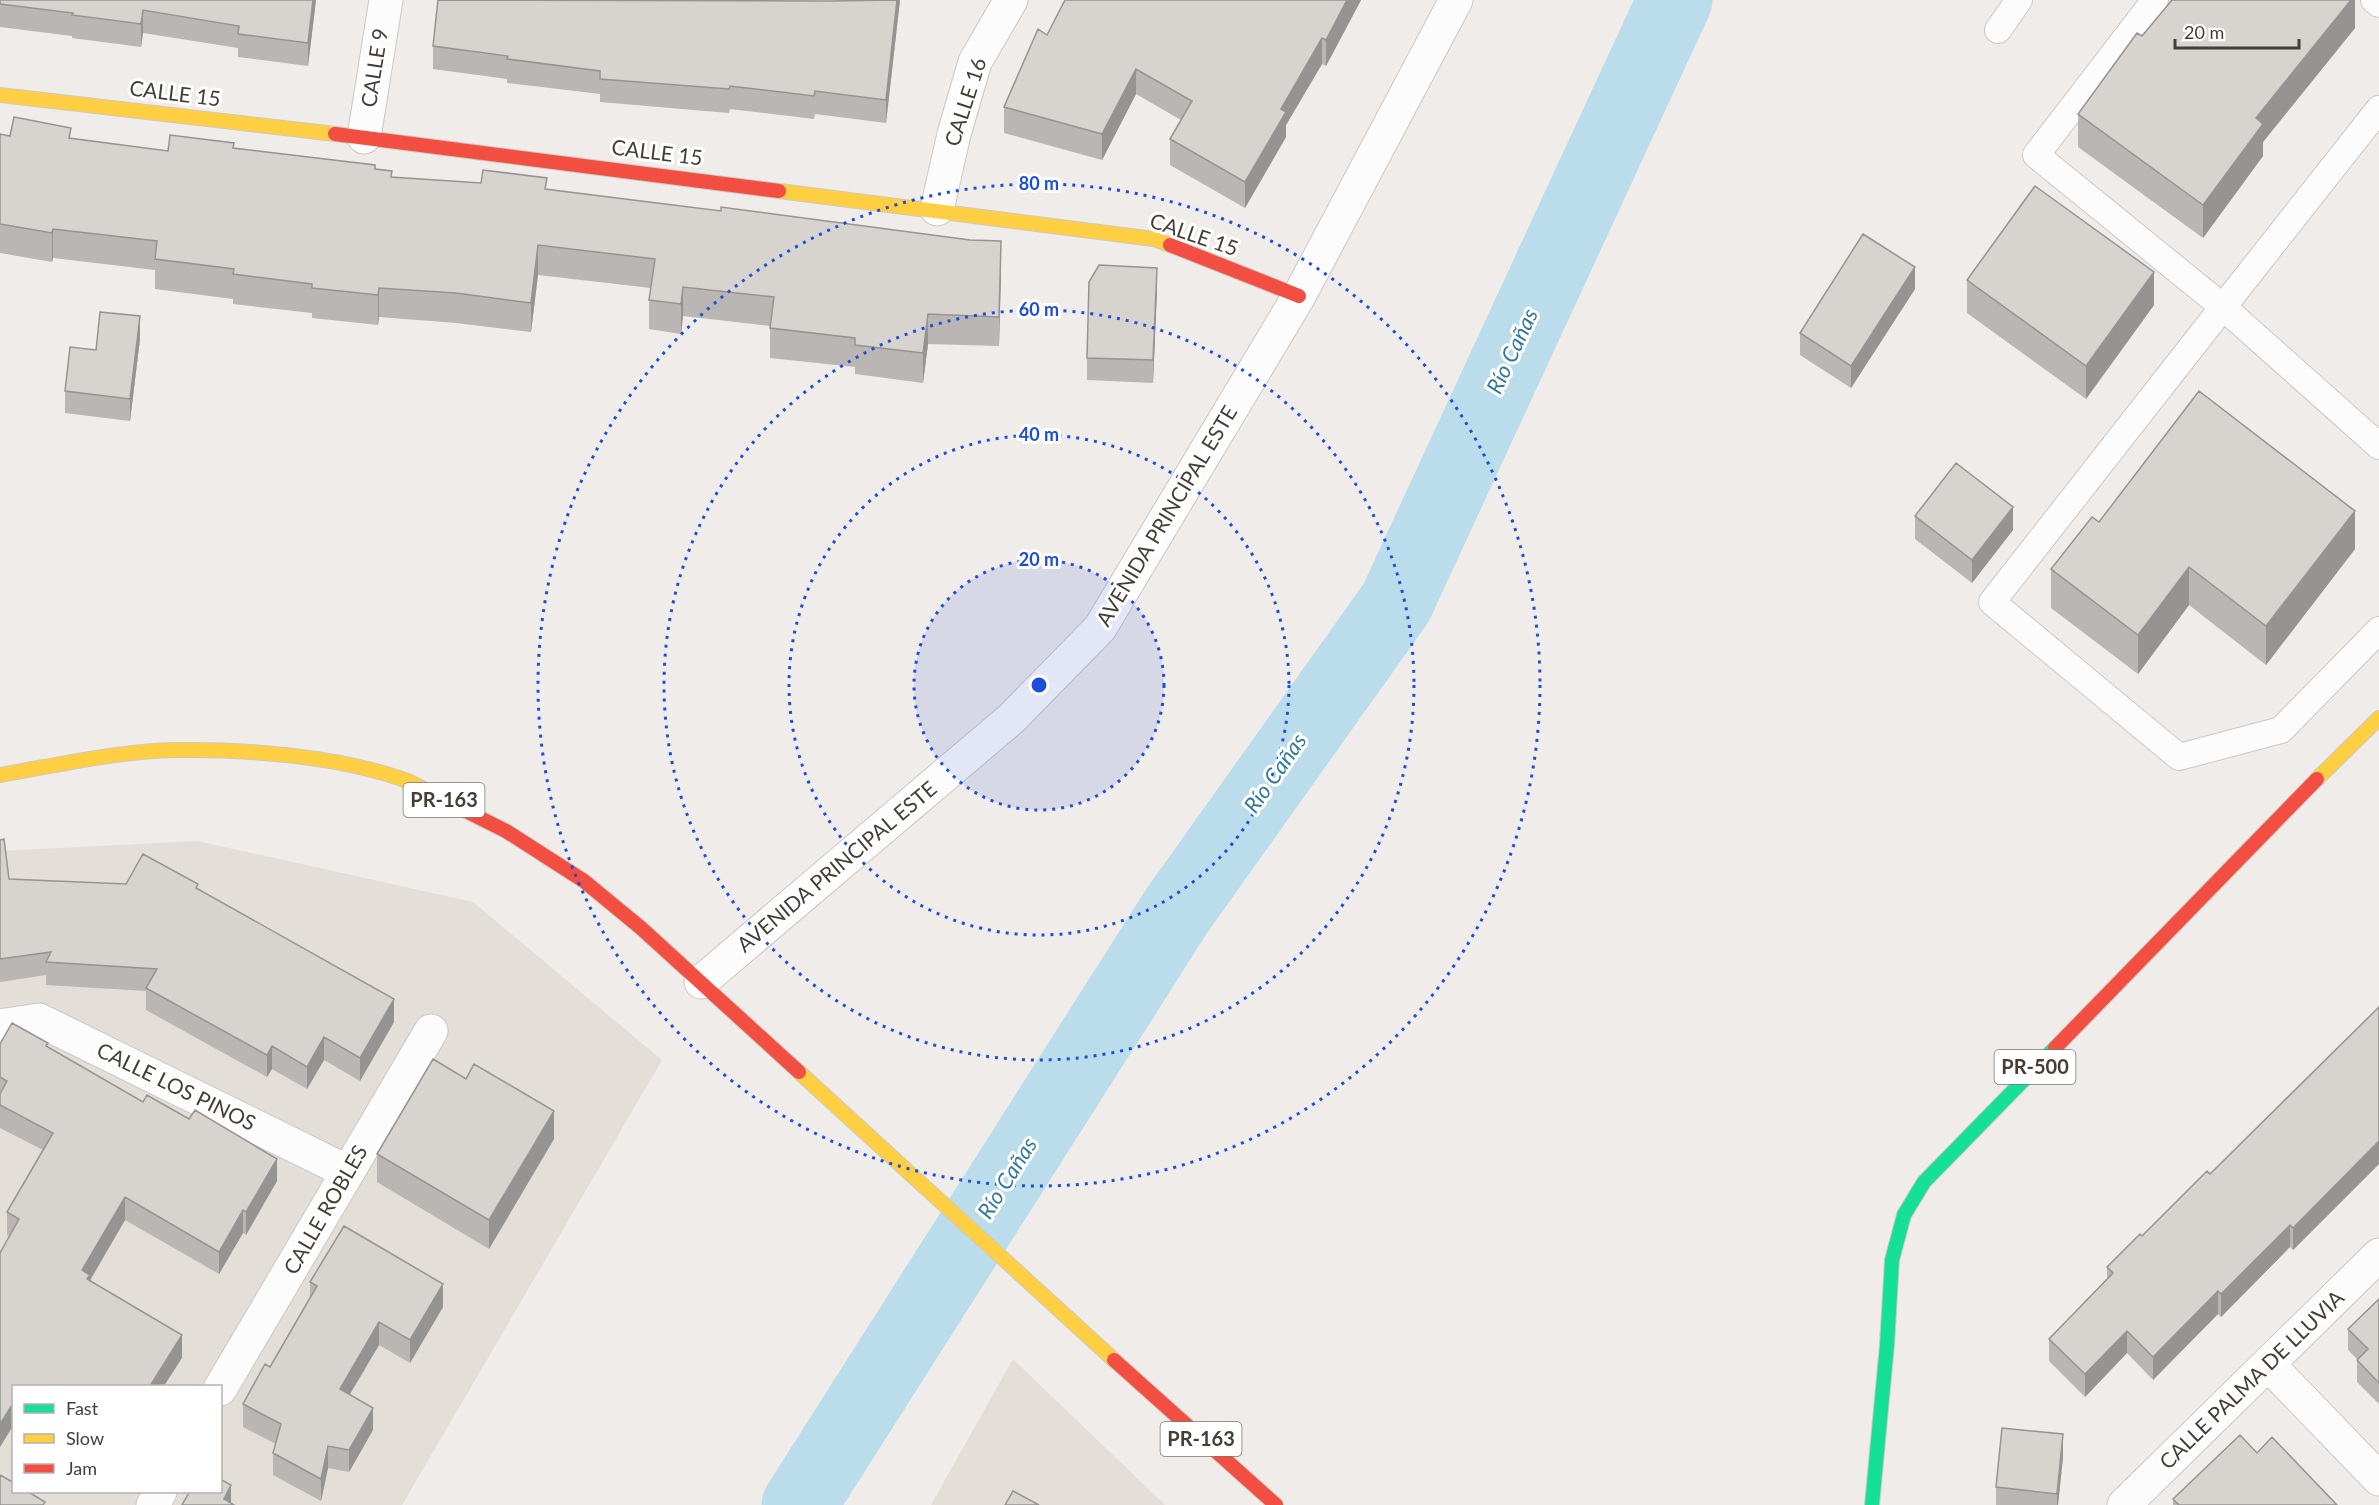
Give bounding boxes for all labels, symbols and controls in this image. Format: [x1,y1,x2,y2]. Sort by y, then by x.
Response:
scale bar [2175,12,2300,50]
text: 20 m [2184,21,2224,43]
street label: CALLE 9 [355,27,392,109]
street label: CALLE 16 [939,54,991,149]
street label: CALLE 15 [128,75,222,111]
street label: CALLE 15 [610,134,704,170]
text: 80 m [1019,172,1059,194]
street label: CALLE 15 [1147,207,1242,260]
text: 60 m [1019,298,1059,320]
water label: Río Cañas [1480,304,1543,398]
street label: AVENIDA PRINCIPAL ESTE [1090,400,1242,630]
text: 40 m [1019,423,1059,445]
text: 20 m [1019,548,1059,570]
centre of rings [1029,675,1049,695]
water label: Río Cañas [1237,728,1312,818]
street label: AVENIDA PRINCIPAL ESTE [731,775,941,957]
road number: PR-163 [404,783,484,817]
street label: CALLE LOS PINOS [93,1036,260,1135]
road number: PR-500 [1994,1050,2076,1084]
water label: Río Cañas [971,1132,1042,1223]
street label: CALLE ROBLES [278,1140,372,1278]
street label: CALLE PALMA DE LLUVIA [2154,1284,2349,1474]
legend [12,1385,222,1493]
text: Fast [66,1397,99,1419]
road number: PR-163 [1160,1422,1242,1456]
text: Slow [66,1427,104,1449]
text: Jam [66,1457,97,1479]

